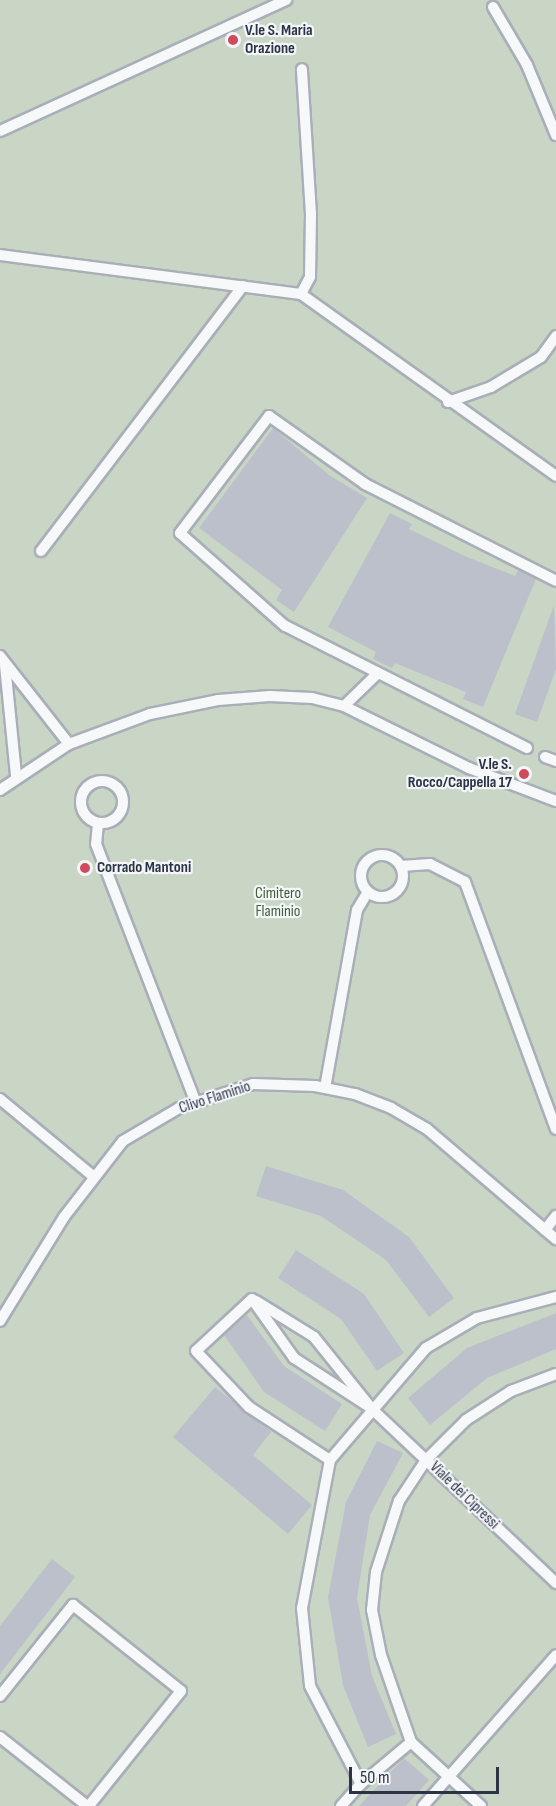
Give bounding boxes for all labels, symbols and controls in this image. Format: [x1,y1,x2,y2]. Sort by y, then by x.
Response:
place label: V.le S. Maria Orazione [245,21,312,59]
marker: V.le S. Maria Orazione [226,33,240,47]
place label: V.le S. Rocco/Cappella 17 [408,755,512,793]
marker: V.le S. Rocco/Cappella 17 [517,767,531,781]
place label: Corrado Mantoni [97,858,191,878]
marker: Corrado Mantoni [78,861,92,875]
park label: Cimitero Flaminio [255,884,301,922]
street label: Clivo Flaminio [177,1077,253,1119]
street label: Viale dei Cipressi [425,1458,503,1534]
scale bar [352,1755,502,1793]
text: 50 m [360,1767,390,1788]

